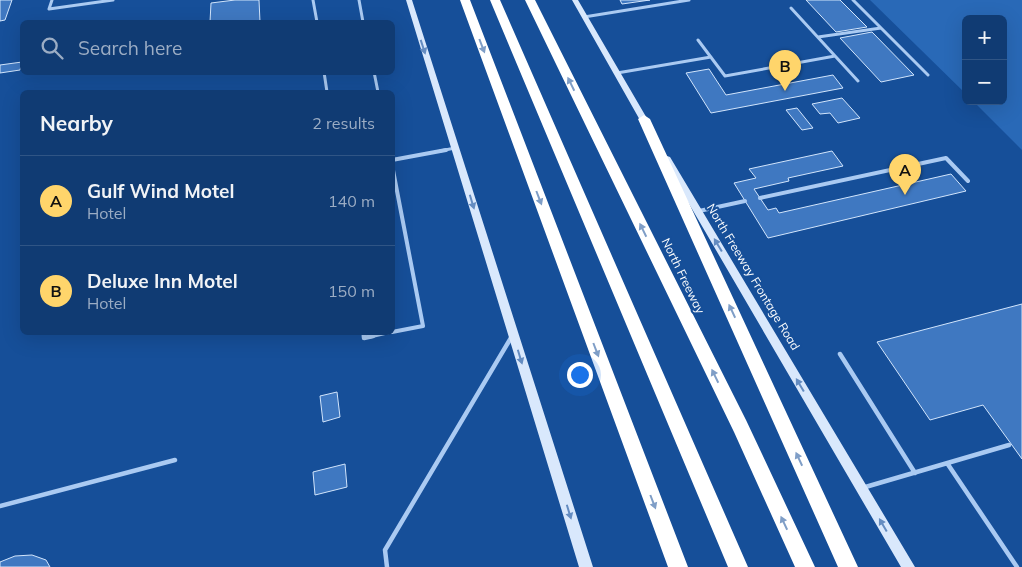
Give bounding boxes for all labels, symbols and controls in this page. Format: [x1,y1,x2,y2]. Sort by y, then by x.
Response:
map controls [962,15,1007,105]
button: + [962,15,1007,60]
search box [20,20,395,75]
icon: search [38,34,66,62]
text: Search here [78,36,182,60]
one-way arrow [479,38,486,53]
one-way arrow [420,39,428,54]
pin: B [769,50,801,91]
button: − [962,60,1007,105]
one-way arrow [567,77,575,91]
text: Nearby [40,110,113,136]
text: 2 results [312,113,375,133]
pin: A [889,154,921,195]
text: Gulf Wind Motel [87,179,234,203]
text: A [50,191,62,211]
text: 140 m [328,191,375,211]
one-way arrow [535,191,543,206]
one-way arrow [469,194,476,209]
street label: North Freeway Frontage Road [704,201,803,353]
text: Hotel [87,203,126,223]
one-way arrow [639,223,647,237]
street label: North Freeway [659,235,709,317]
one-way arrow [713,238,722,252]
text: Deluxe Inn Motel [87,269,238,293]
text: B [50,281,62,301]
text: 150 m [328,281,375,301]
text: Hotel [87,293,126,313]
one-way arrow [727,304,735,318]
one-way arrow [592,343,600,358]
one-way arrow [517,349,525,364]
your location [567,362,593,388]
one-way arrow [711,369,719,383]
one-way arrow [796,378,805,392]
one-way arrow [795,452,803,466]
one-way arrow [649,495,657,510]
one-way arrow [565,504,573,519]
one-way arrow [780,516,788,530]
one-way arrow [878,518,887,532]

